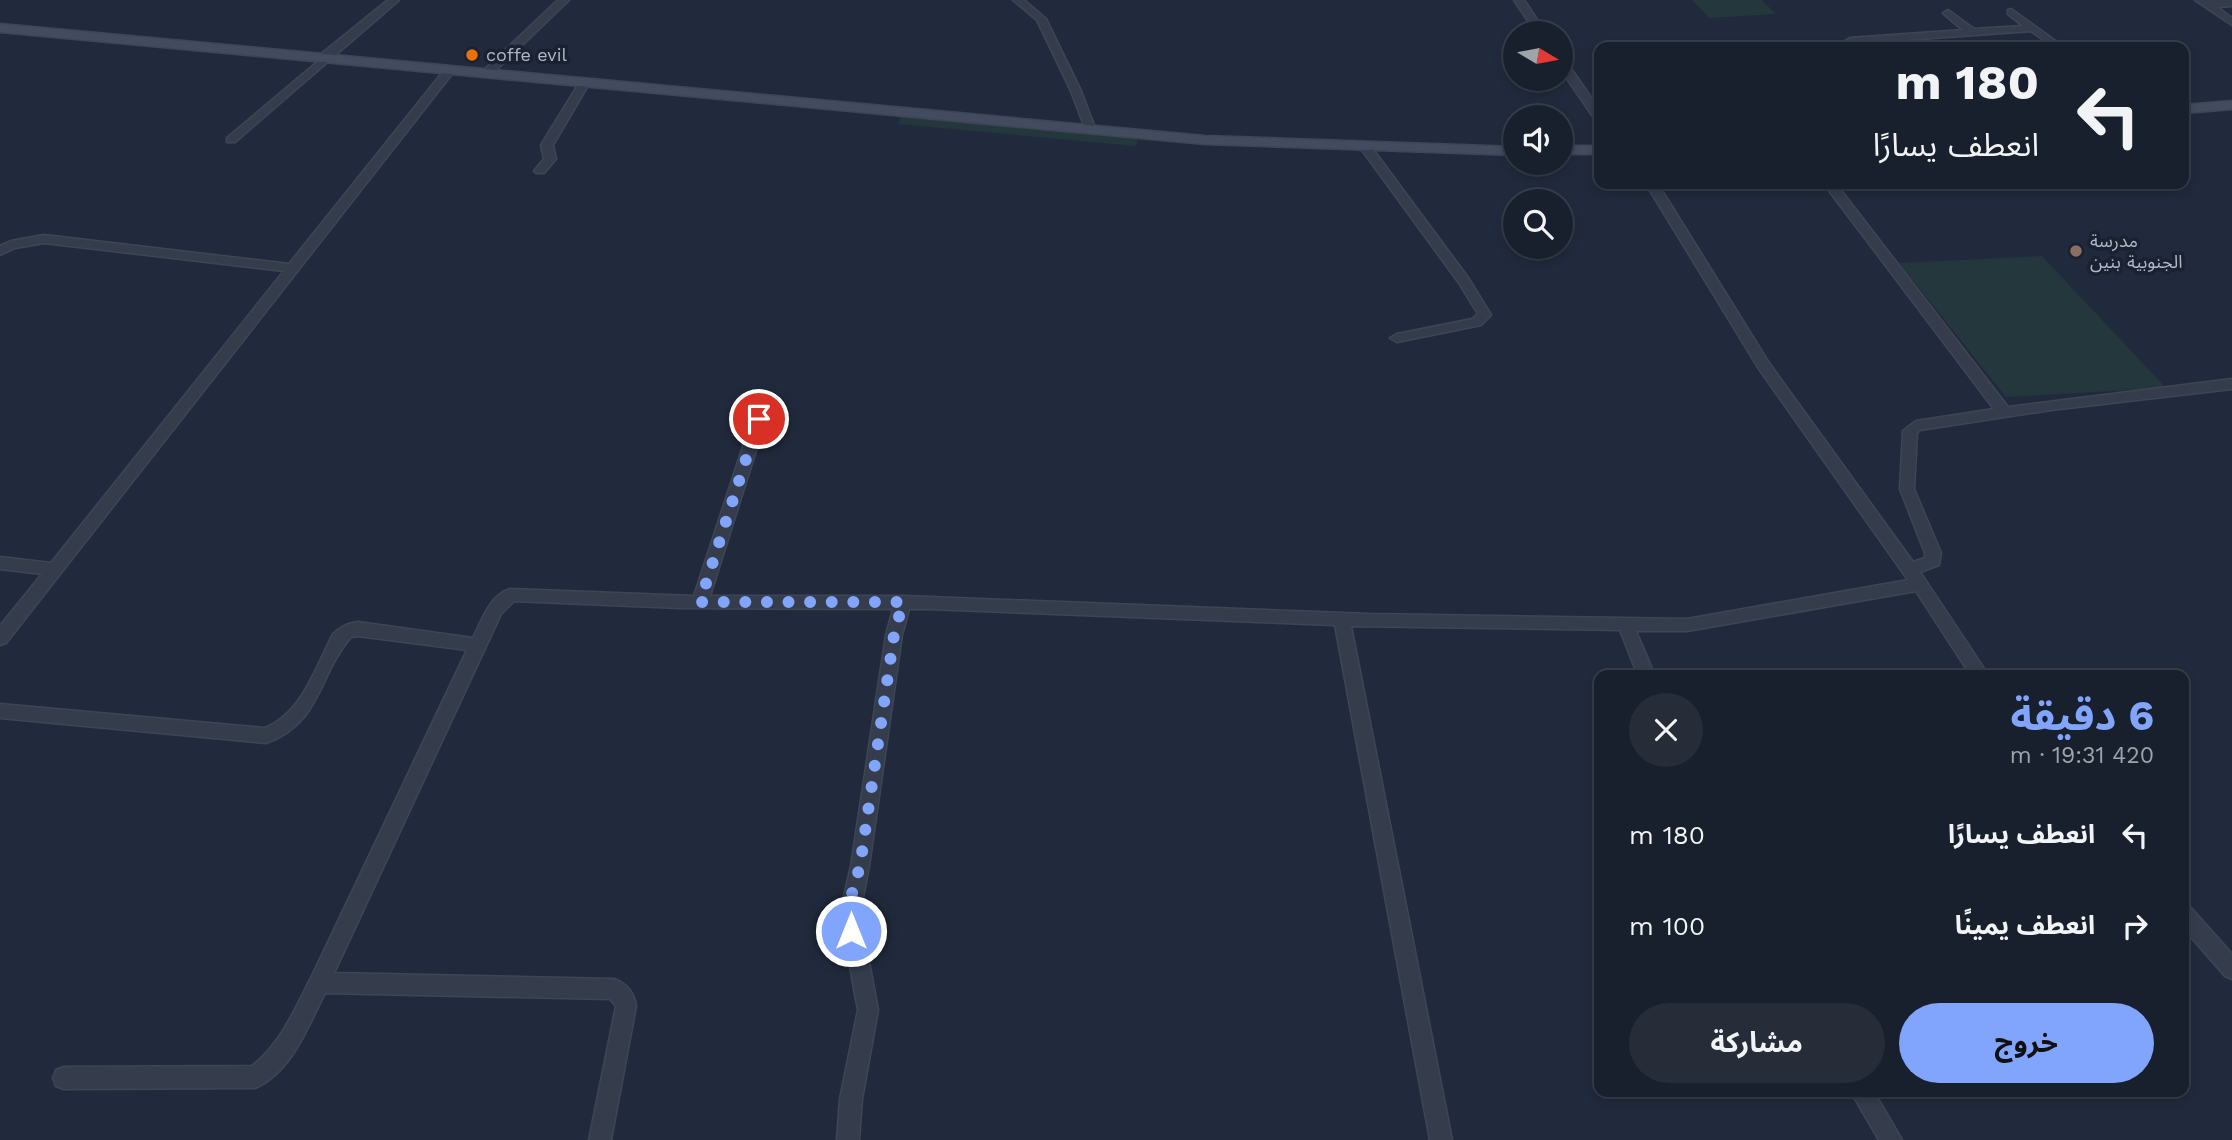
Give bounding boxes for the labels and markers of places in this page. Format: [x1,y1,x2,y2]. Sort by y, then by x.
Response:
place label: coffe evil [486,44,567,65]
marker: coffe evil [464,47,480,63]
place label: مدرسة الجنوبية بنين [2090,230,2182,273]
marker: مدرسة الجنوبية بنين [2068,243,2084,259]
pin [729,389,789,449]

